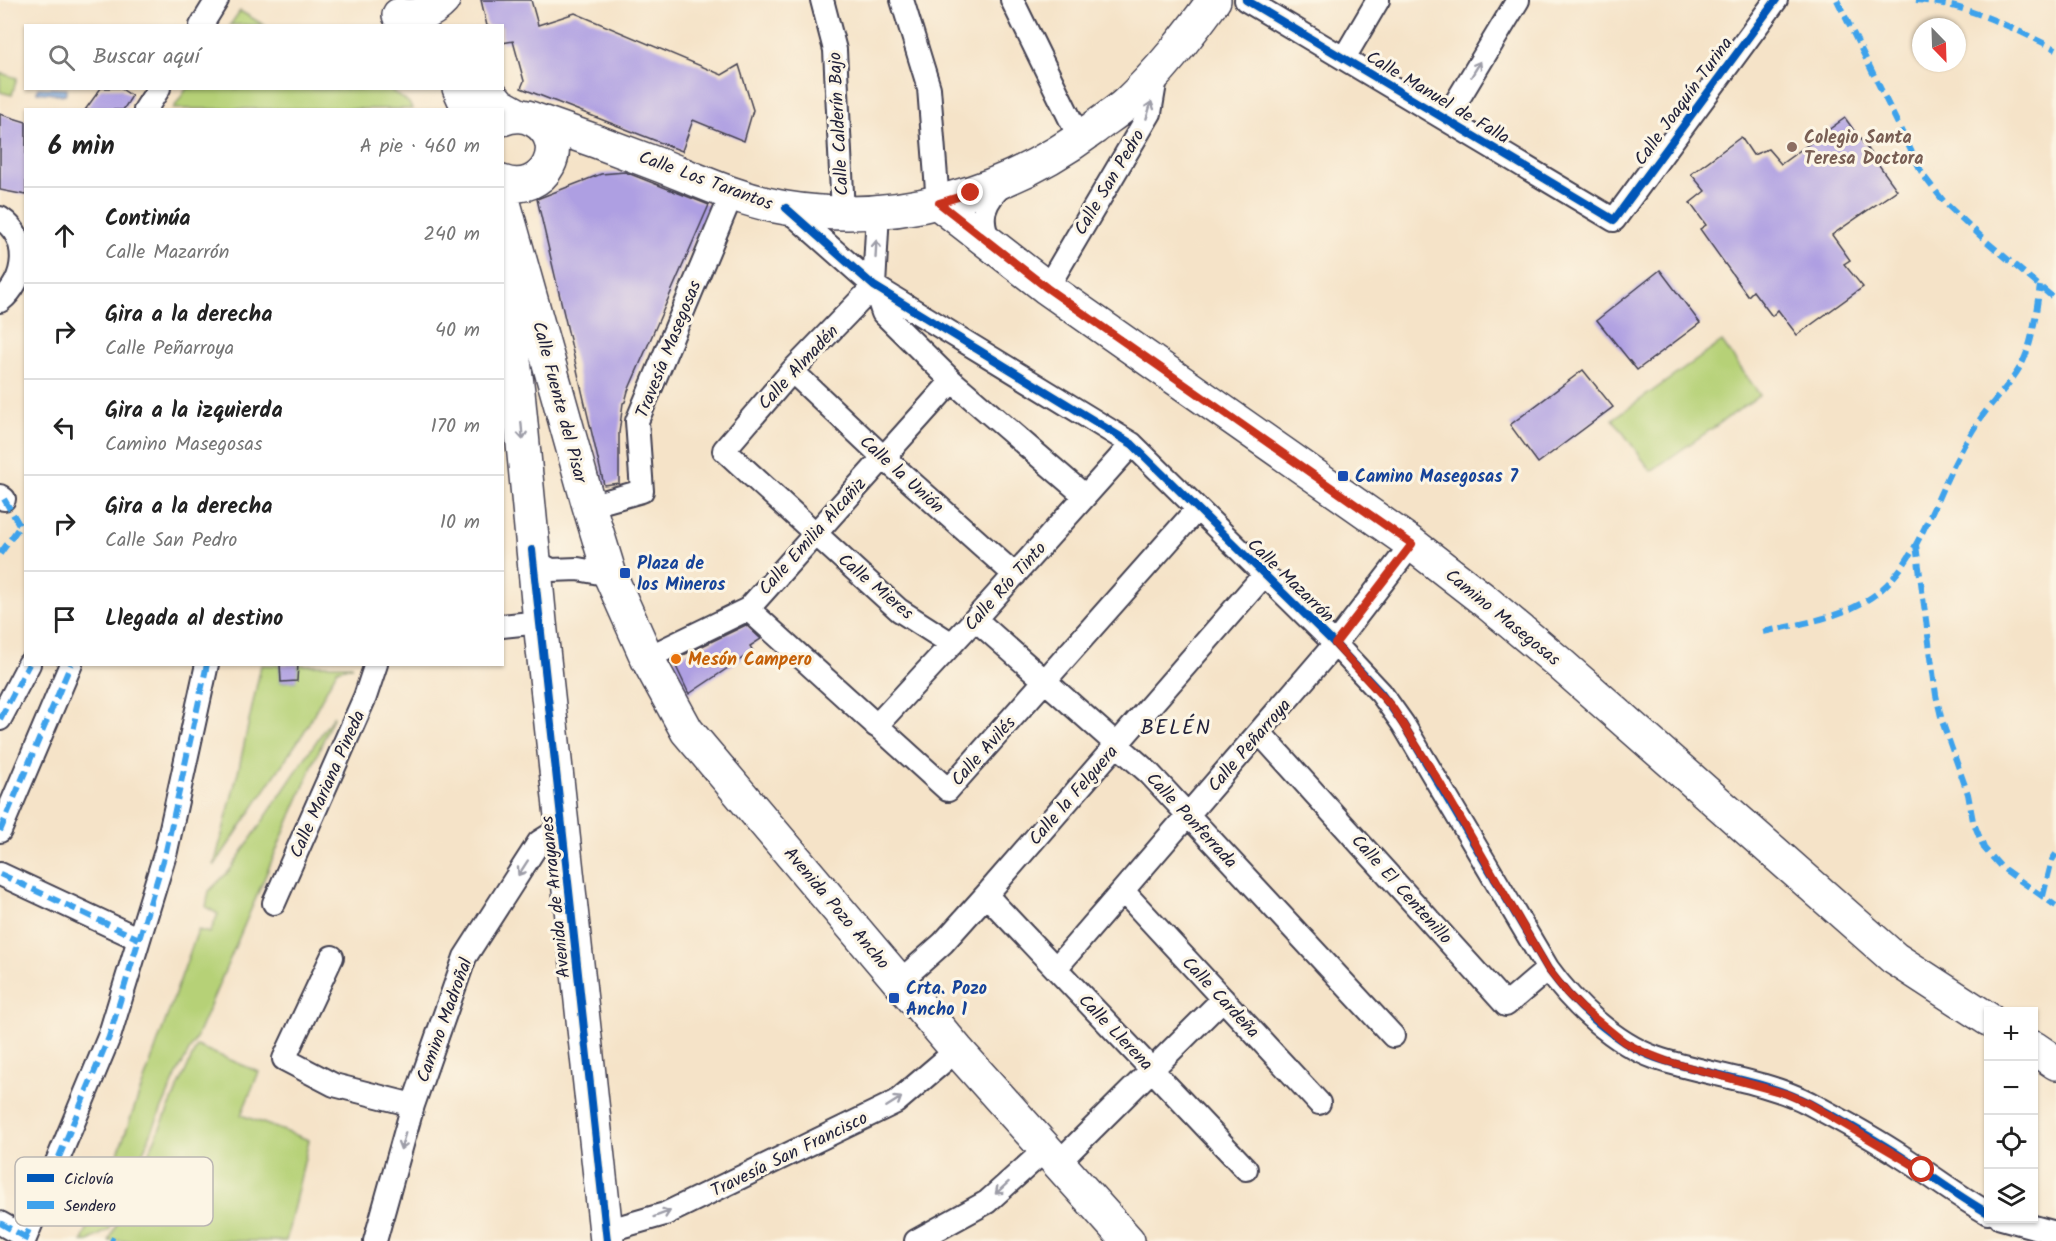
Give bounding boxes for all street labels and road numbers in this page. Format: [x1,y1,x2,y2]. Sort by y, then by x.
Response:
street label: Calle Joaquín Turina [1627,31,1741,172]
street label: Calle Manuel de Falla [1360,44,1515,153]
street label: Calle Calderín Bajo [821,51,858,196]
street label: Calle San Pedro [1067,124,1153,241]
street label: Calle Los Tarantos [634,144,777,219]
street label: Travesía Masegosas [629,276,710,423]
street label: Calle Fuente del Pisar [523,318,594,487]
street label: Calle Almadén [752,319,847,417]
street label: Calle la Unión [852,429,950,521]
street label: Calle Emilia Alcañiz [752,471,874,603]
street label: Calle Mazarrón [1240,532,1340,630]
street label: Calle Río Tinto [958,536,1054,638]
street label: Calle Mieres [831,547,920,628]
street label: Camino Masegosas [1438,562,1566,674]
street label: Calle Peñarroya [1201,693,1299,799]
street label: Calle Mariana Pineda [283,706,374,863]
street label: Calle Avilés [945,710,1024,794]
street label: Calle la Felguera [1022,739,1126,853]
street label: Calle Ponferrada [1138,766,1244,876]
street label: Avenida de Arrayanes [534,814,579,979]
street label: Calle El Centenillo [1343,828,1458,952]
street label: Avenida Pozo Ancho [776,841,896,977]
street label: Calle Cardeña [1174,950,1266,1046]
street label: Camino Madroñal [409,953,482,1087]
street label: Calle Llerena [1071,988,1159,1078]
street label: Travesía San Francisco [706,1105,873,1206]

